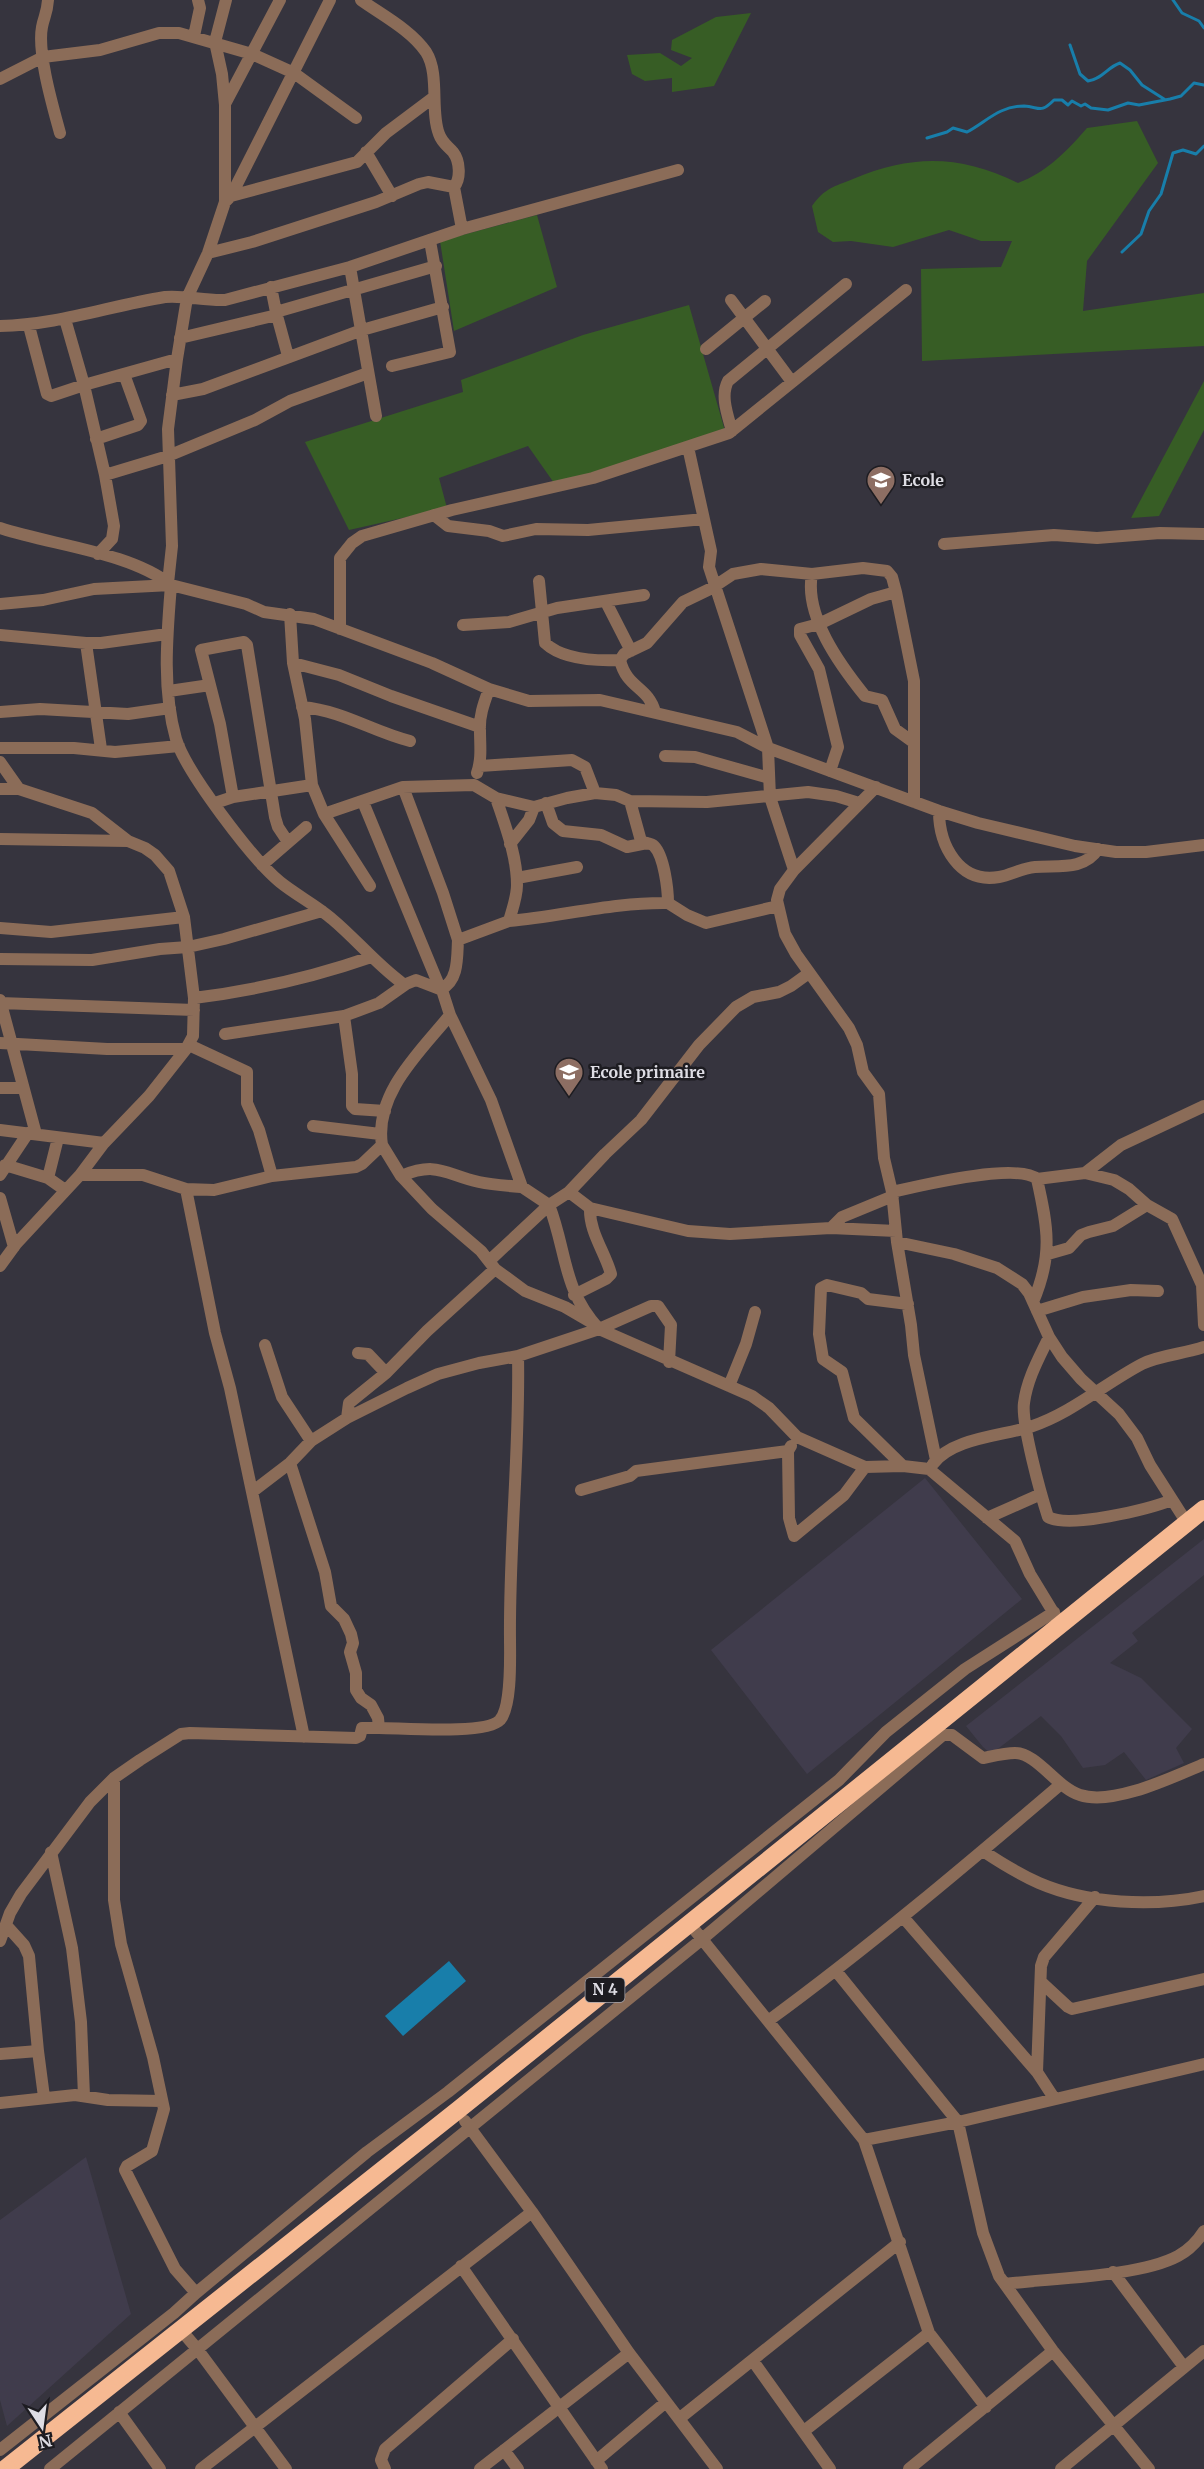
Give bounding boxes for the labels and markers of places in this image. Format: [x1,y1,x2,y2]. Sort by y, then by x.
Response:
school or university icon: Ecole [865,464,897,506]
place label: Ecole [902,470,944,490]
school or university icon: Ecole primaire [553,1056,585,1098]
place label: Ecole primaire [590,1062,705,1082]

